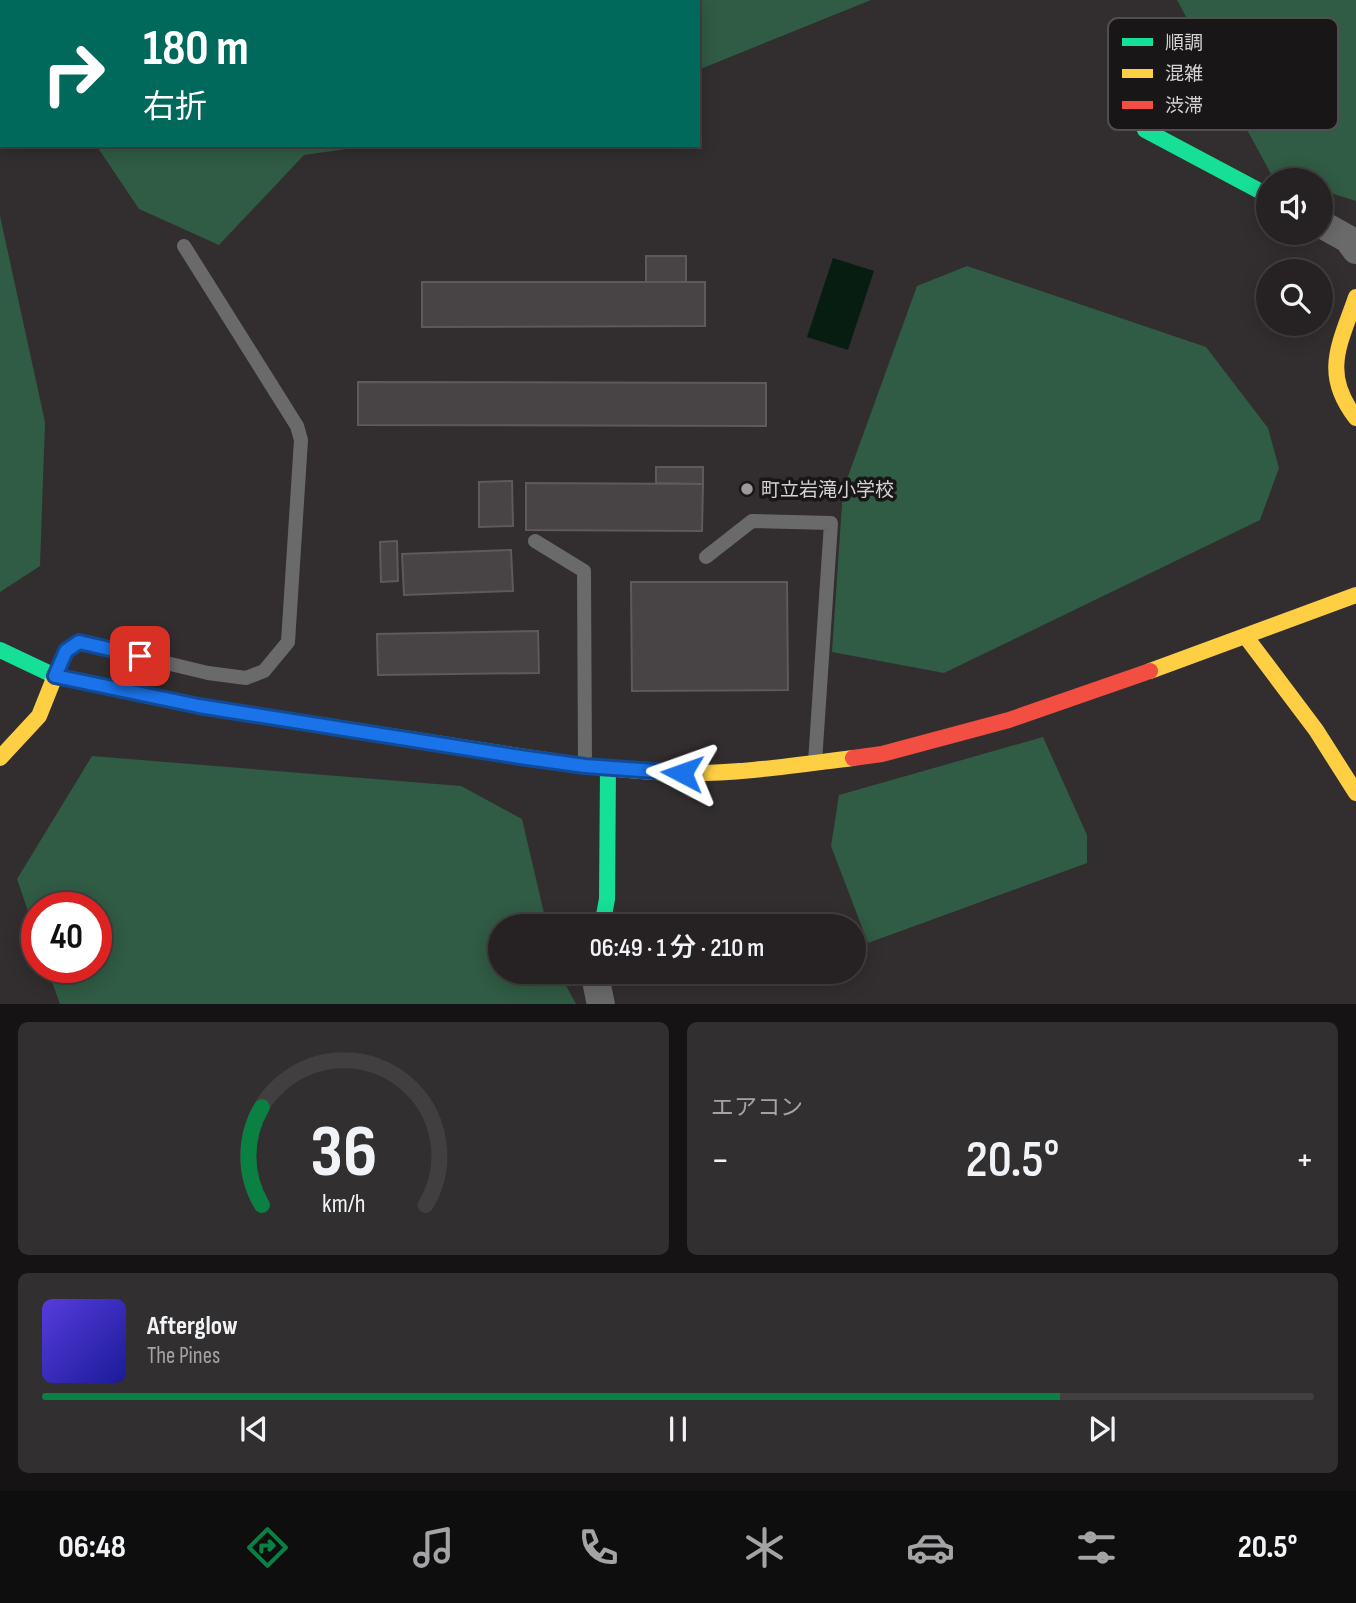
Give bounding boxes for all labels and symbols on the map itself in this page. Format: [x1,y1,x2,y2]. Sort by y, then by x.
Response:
legend [1108,18,1338,130]
text: 順調 [1165,32,1203,55]
text: 混雑 [1165,63,1203,86]
text: 渋滞 [1165,95,1203,118]
place label: 町立岩滝小学校 [761,479,894,502]
marker: 町立岩滝小学校 [739,481,755,497]
pin [110,626,170,686]
position arrow [645,736,719,810]
speed limit sign: 40 [21,892,112,983]

